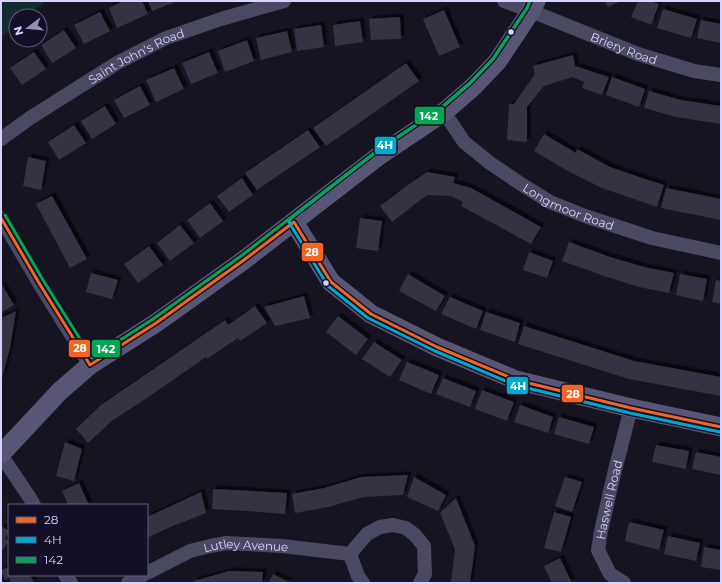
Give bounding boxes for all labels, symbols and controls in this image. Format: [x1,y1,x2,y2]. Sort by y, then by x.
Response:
north arrow [8,8,48,48]
text: N [10,25,26,37]
street label: Saint John's Road [85,25,186,87]
unlabelled marker [506,27,516,37]
street label: Briery Road [589,28,659,67]
line badge: 142 [414,106,445,125]
text: 142 [420,109,439,123]
line badge: 4H [374,136,397,155]
text: 4H [377,138,393,152]
street label: Longmoor Road [520,180,616,233]
line badge: 28 [301,242,324,262]
text: 28 [305,245,319,259]
unlabelled marker [321,278,331,288]
line badge: 28 [68,339,91,358]
line badge: 142 [91,339,121,358]
text: 28 [73,341,87,355]
text: 142 [97,342,116,356]
line badge: 4H [506,376,529,395]
text: 4H [510,379,526,393]
line badge: 28 [561,384,584,403]
text: 28 [566,387,580,401]
street label: Haswell Road [592,458,625,540]
legend [8,504,148,576]
text: 28 [44,512,59,527]
text: 4H [44,532,62,547]
street label: Lutley Avenue [202,536,289,555]
text: 142 [44,552,63,567]

